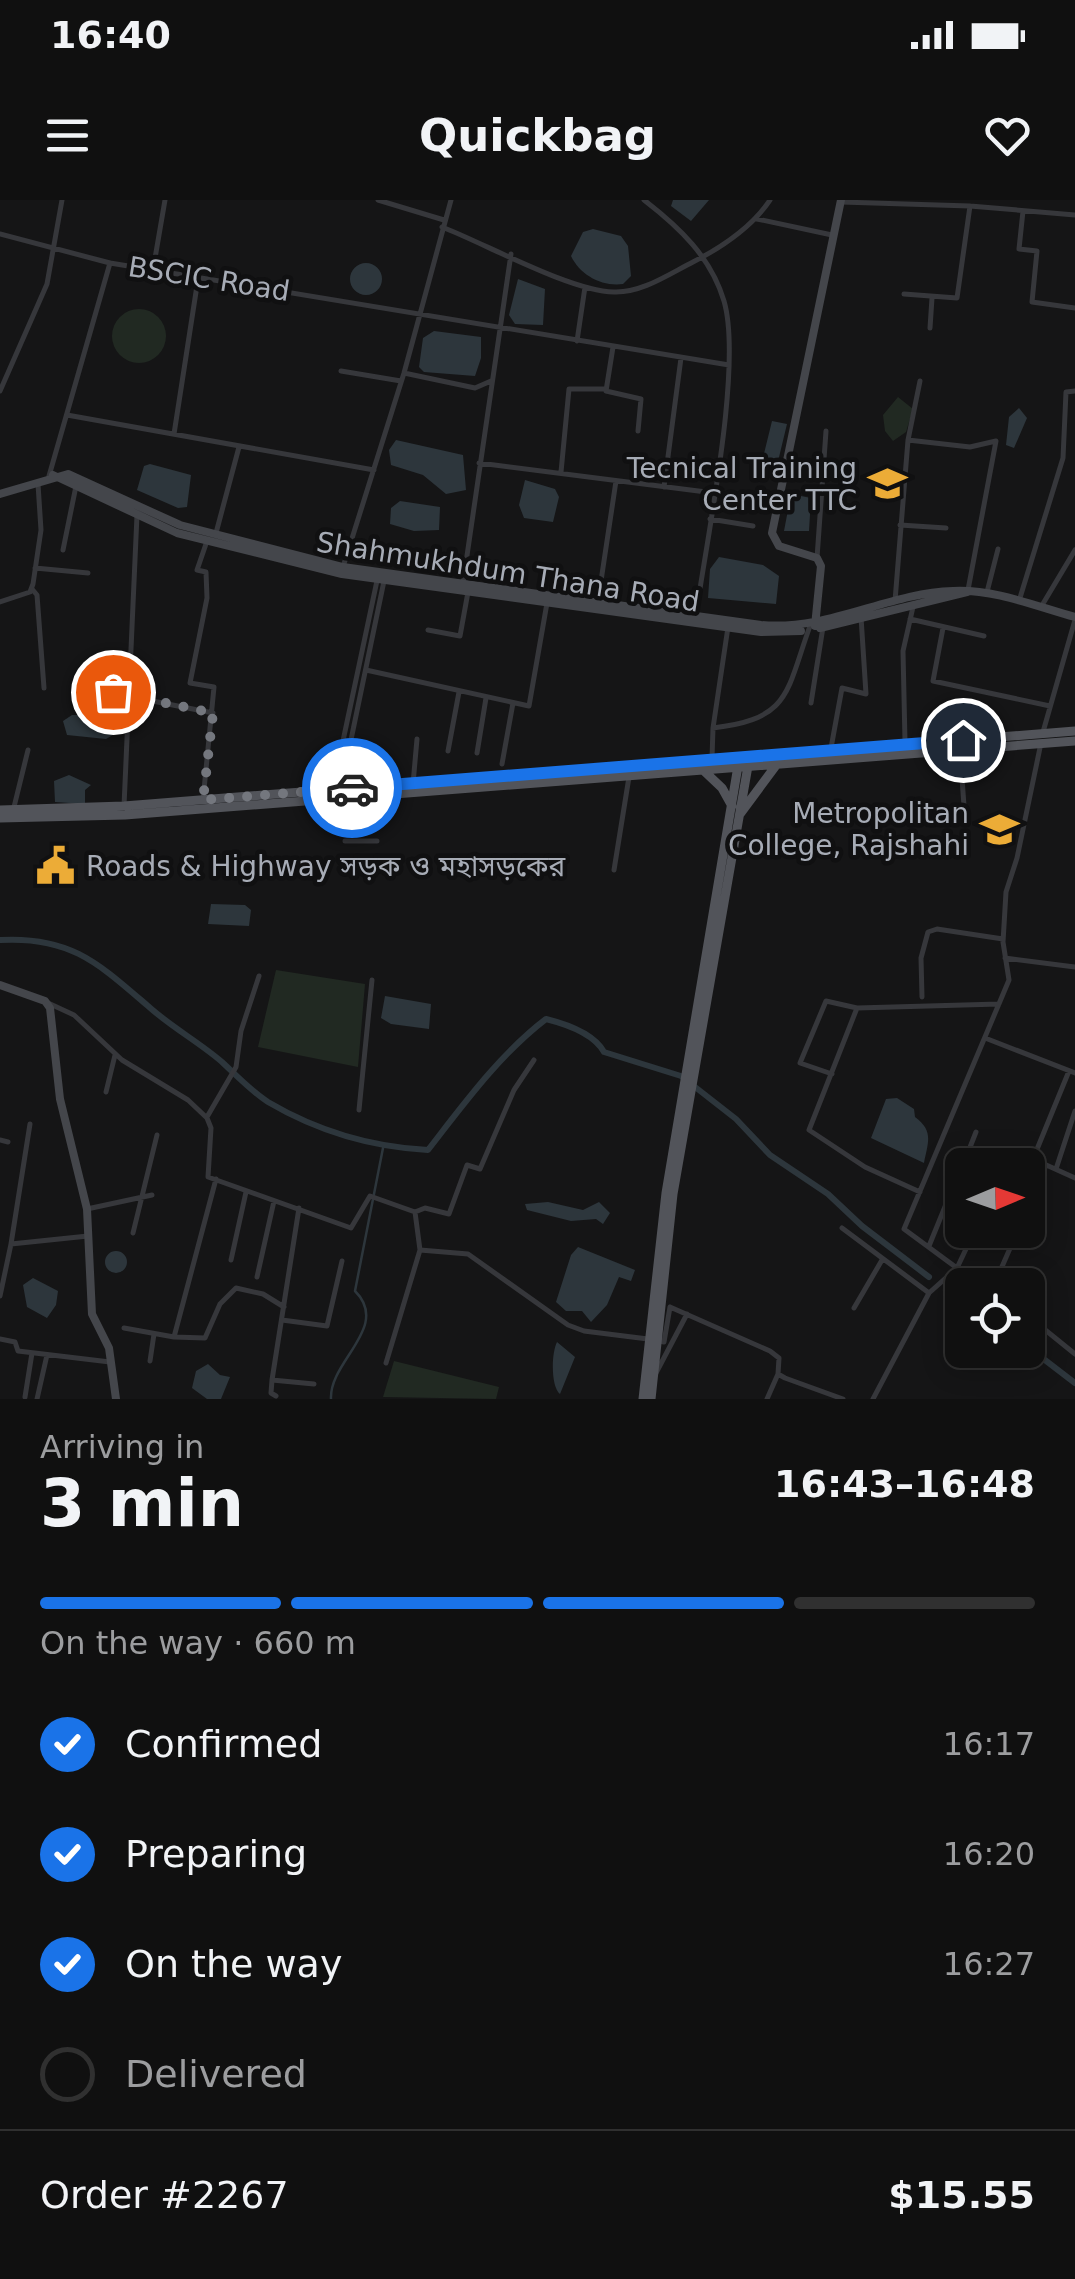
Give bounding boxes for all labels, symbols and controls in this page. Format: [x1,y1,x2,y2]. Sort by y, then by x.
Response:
text: 16:40 [50,13,171,57]
icon: menu [40,108,95,163]
icon: heart [980,108,1035,163]
text: Quickbag [419,109,656,162]
street label: BSCIC Road [126,250,292,308]
place label: Tecnical Training Center TTC [626,452,857,517]
school or university icon: Tecnical Training Center TTC [866,463,908,505]
street label: Shahmukhdum Thana Road [314,525,702,619]
pin [71,650,156,735]
icon: bag [86,665,141,720]
pin [921,698,1006,783]
icon: home [936,713,991,768]
courier [302,738,402,838]
icon: car [325,761,380,816]
place label: Metropolitan College, Rajshahi [728,797,969,862]
school or university icon: Metropolitan College, Rajshahi [978,808,1020,850]
public building icon: Roads & Highway সড়ক ও মহাসড়কের [35,845,77,887]
place label: Roads & Highway সড়ক ও মহাসড়কের [86,850,565,883]
north arrow [945,1148,1045,1248]
map controls [945,1148,1045,1368]
button: locate [945,1268,1045,1368]
text: Arriving in [40,1428,204,1466]
text: 16:43–16:48 [774,1462,1035,1506]
text: 3 min [40,1466,244,1541]
text: On the way · 660 m [40,1624,356,1662]
icon: check [40,1717,95,1772]
text: Confirmed [125,1722,322,1766]
text: 16:17 [943,1725,1035,1763]
icon: check [40,1827,95,1882]
text: Preparing [125,1832,307,1876]
text: 16:20 [943,1835,1035,1873]
icon: check [40,1937,95,1992]
text: On the way [125,1942,342,1986]
text: 16:27 [943,1945,1035,1983]
text: Delivered [125,2052,307,2096]
text: Order #2267 [40,2173,289,2217]
text: $15.55 [888,2173,1035,2217]

